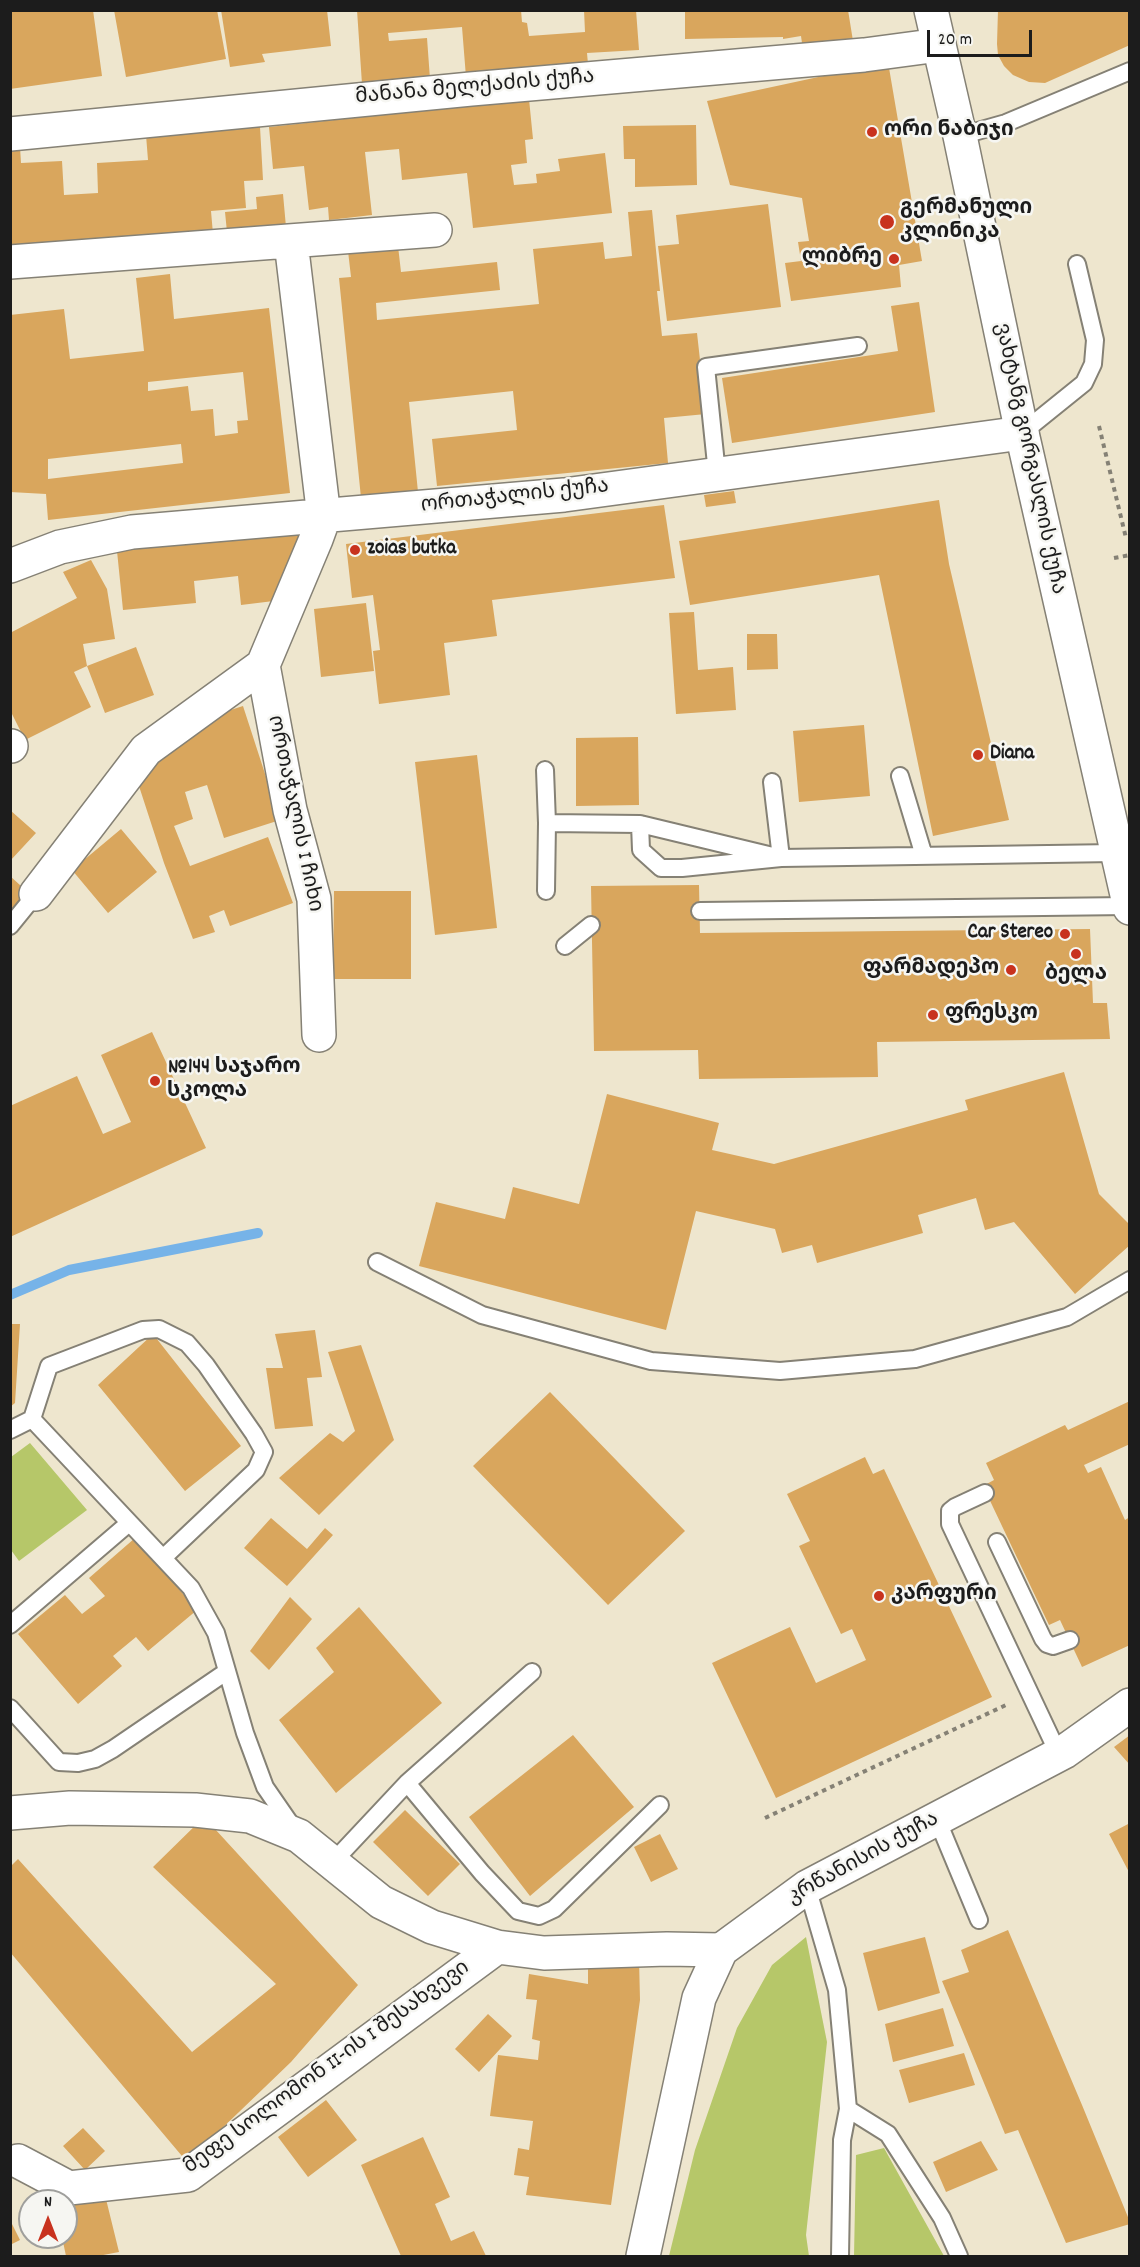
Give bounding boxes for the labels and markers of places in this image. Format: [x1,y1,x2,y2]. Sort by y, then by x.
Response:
place label: ორი ნაბიჯი [884,119,1014,145]
marker: ორი ნაბიჯი [865,125,879,139]
place label: გერმანული კლინიკა [900,197,1032,247]
marker: გერმანული კლინიკა [878,213,896,231]
place label: ლიბრე [802,246,882,272]
marker: ლიბრე [887,252,901,266]
place label: zoias butka [367,537,456,563]
marker: zoias butka [348,543,362,557]
place label: Diana [990,742,1034,768]
marker: Diana [971,748,985,762]
place label: Car Stereo [968,921,1053,947]
marker: Car Stereo [1058,927,1072,941]
marker: ბელა [1069,947,1083,961]
place label: ფარმადეპო [863,957,999,983]
marker: ფარმადეპო [1004,963,1018,977]
place label: ბელა [1045,963,1107,989]
place label: ფრესკო [945,1002,1038,1028]
marker: ფრესკო [926,1008,940,1022]
place label: №144 საჯარო სკოლა [167,1056,300,1106]
marker: №144 საჯარო სკოლა [148,1074,162,1088]
place label: კარფური [891,1583,997,1609]
marker: კარფური [872,1589,886,1603]

